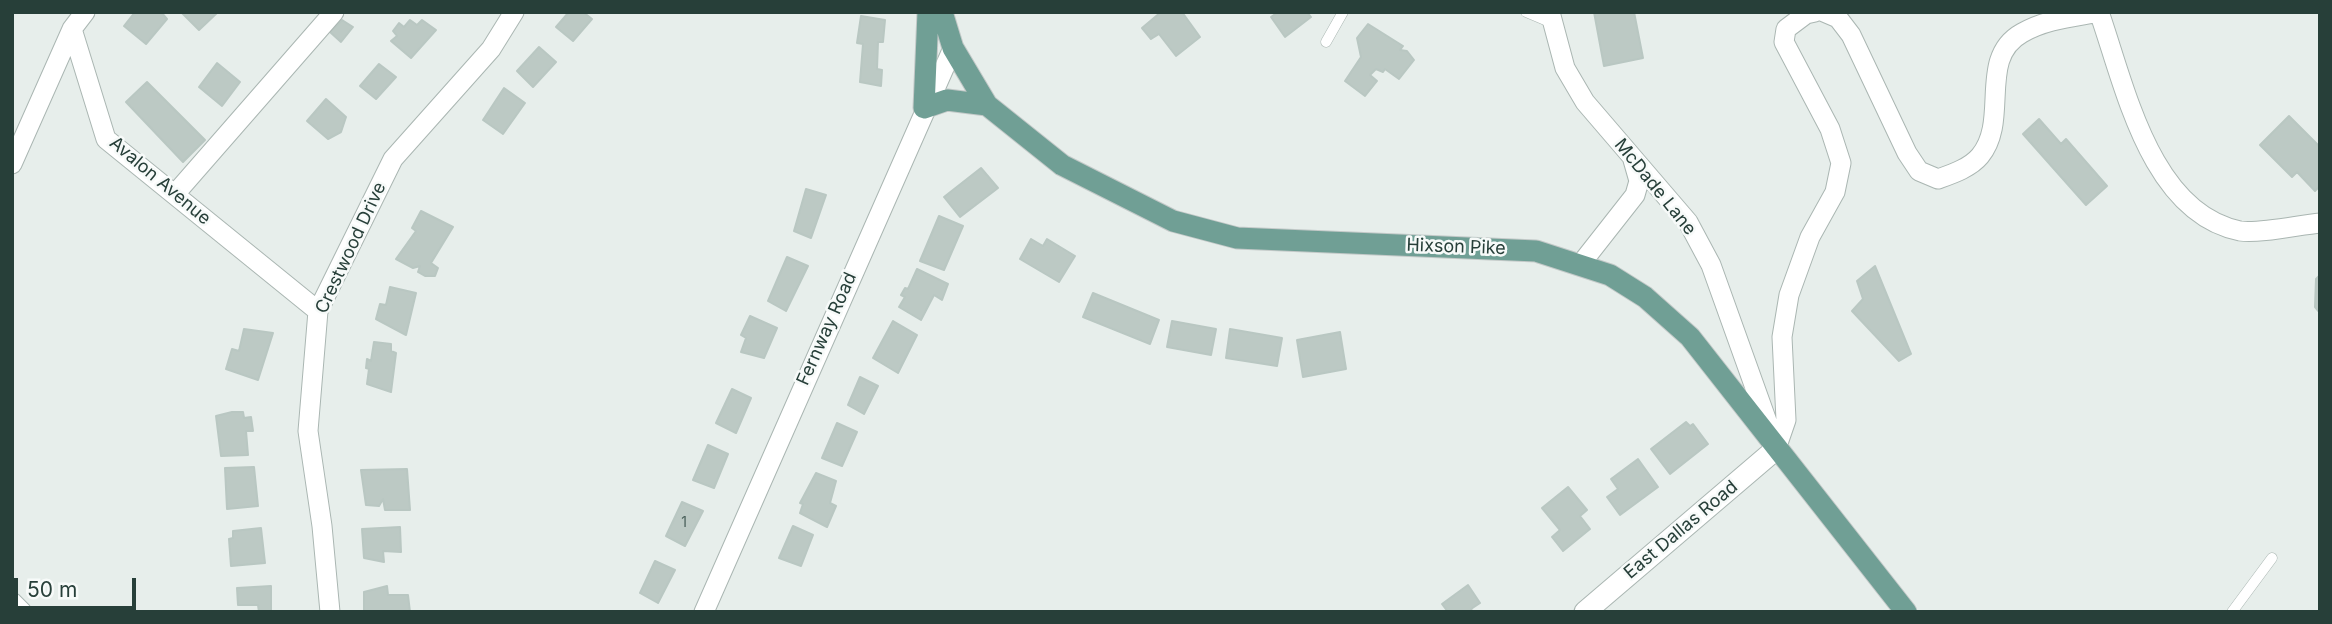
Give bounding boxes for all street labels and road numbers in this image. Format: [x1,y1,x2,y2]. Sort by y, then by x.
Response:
street label: Avalon Avenue [105,132,215,230]
street label: McDade Lane [1610,134,1700,240]
street label: Crestwood Drive [311,179,391,317]
street label: Hixson Pike [1406,234,1506,260]
street label: Fernway Road [792,269,862,389]
street label: East Dallas Road [1620,476,1742,584]

